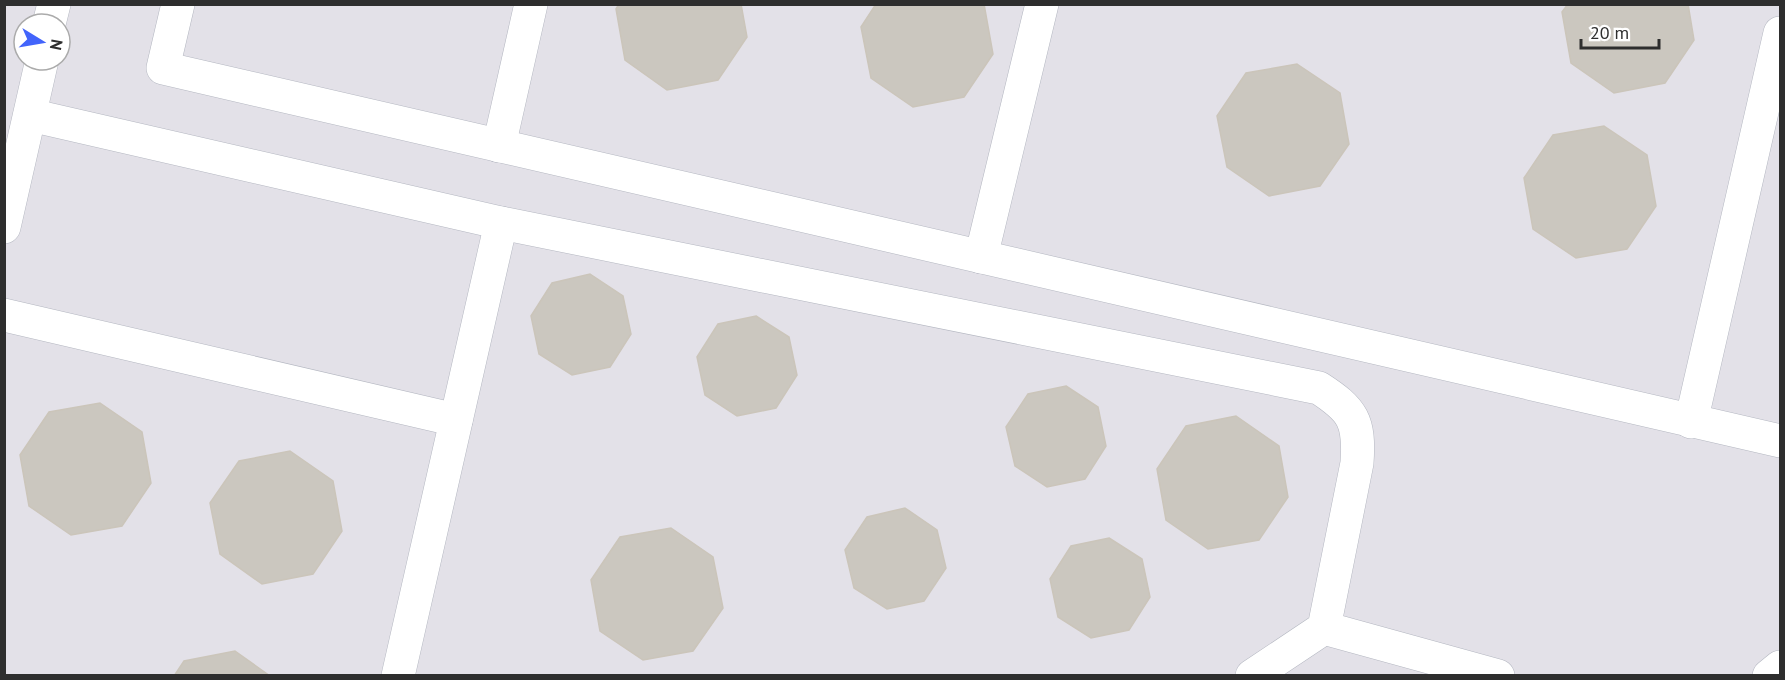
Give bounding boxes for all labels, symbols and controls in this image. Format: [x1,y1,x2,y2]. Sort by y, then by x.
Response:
north arrow [12,12,72,72]
scale bar [1581,12,1659,50]
text: 20 m [1590,21,1629,44]
text: N [46,38,68,52]

